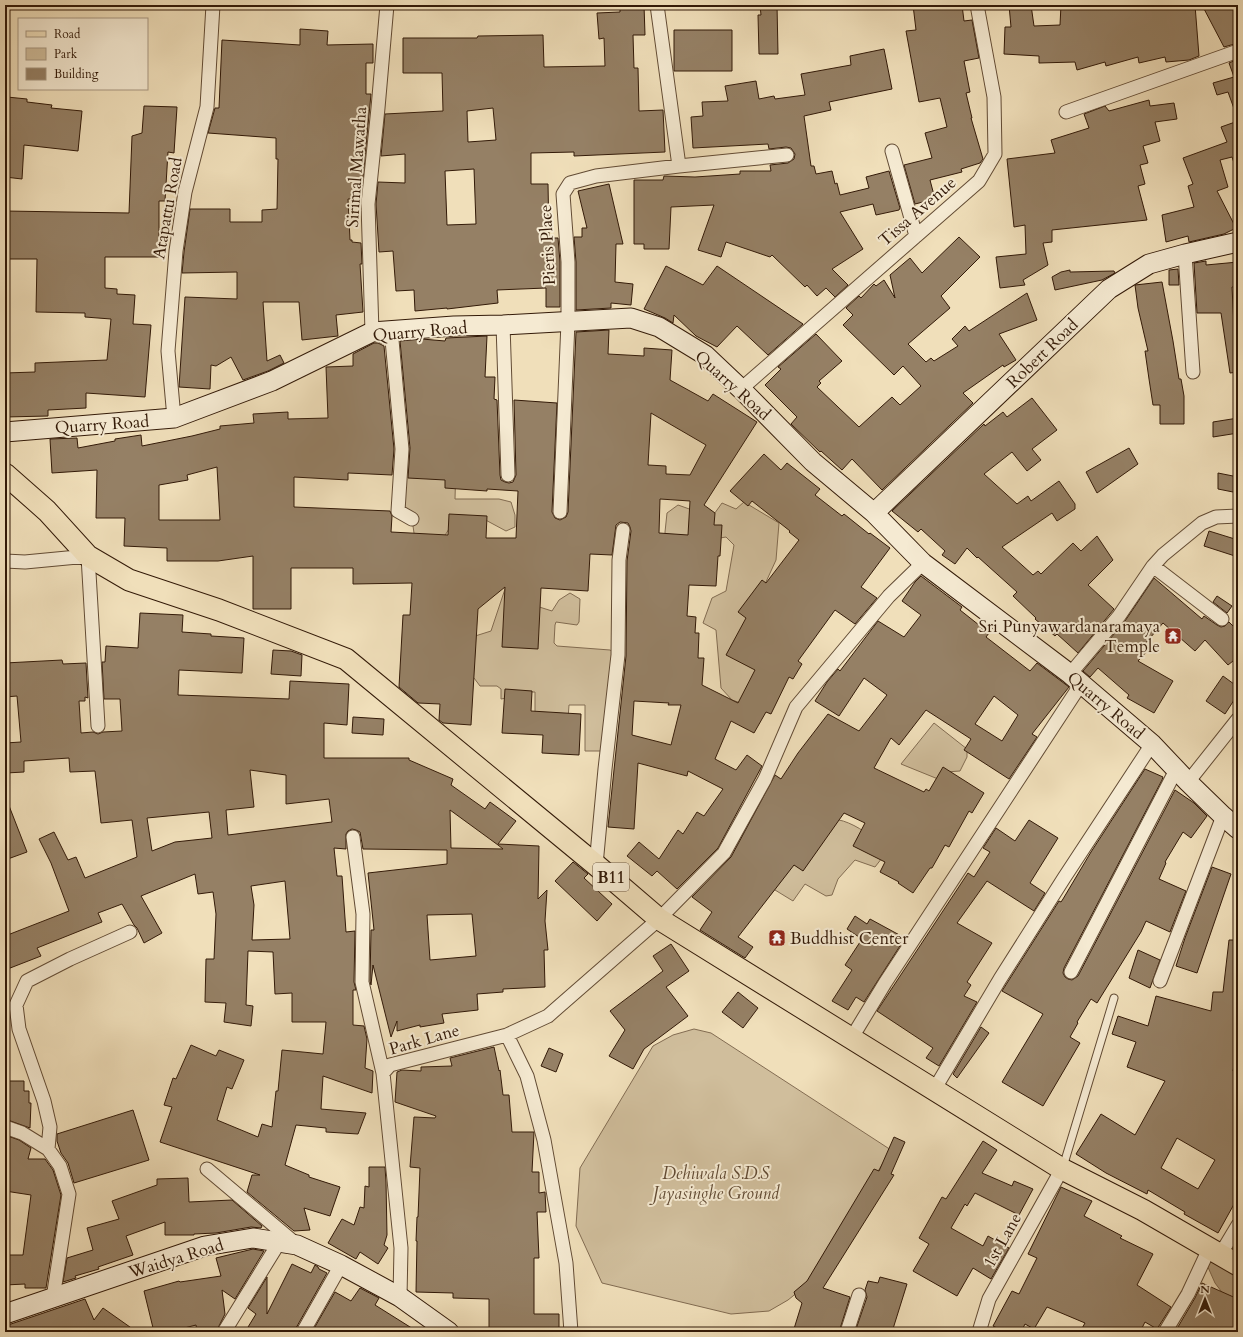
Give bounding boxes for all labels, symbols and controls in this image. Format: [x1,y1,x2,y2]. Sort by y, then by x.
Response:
legend [18,18,148,90]
text: Road [54,26,81,42]
text: Park [54,46,78,62]
text: Building [54,66,99,82]
street label: Sirimal Mawatha [341,105,372,228]
street label: Atapattu Road [147,155,188,261]
street label: Tissa Avenue [874,171,961,251]
street label: Pieris Place [534,204,561,286]
street label: Robert Road [1002,313,1083,393]
street label: Quarry Road [372,316,468,347]
street label: Quarry Road [690,345,776,426]
street label: Quarry Road [54,410,150,439]
place label: Sri Punyawardanaramaya Temple [978,615,1161,658]
temple icon: Sri Punyawardanaramaya Temple [1163,626,1183,646]
street label: Quarry Road [1062,666,1149,745]
road number: B11 [593,863,629,891]
place label: Buddhist Center [790,927,909,950]
temple icon: Buddhist Center [767,928,787,948]
street label: Park Lane [386,1018,462,1060]
park label: Dehiwala S.D.S Jayasinghe Ground [649,1162,780,1205]
street label: 1st Lane [978,1209,1027,1272]
street label: Waidya Road [125,1233,226,1284]
north arrow [1185,1279,1225,1319]
text: N [1200,1282,1210,1297]

